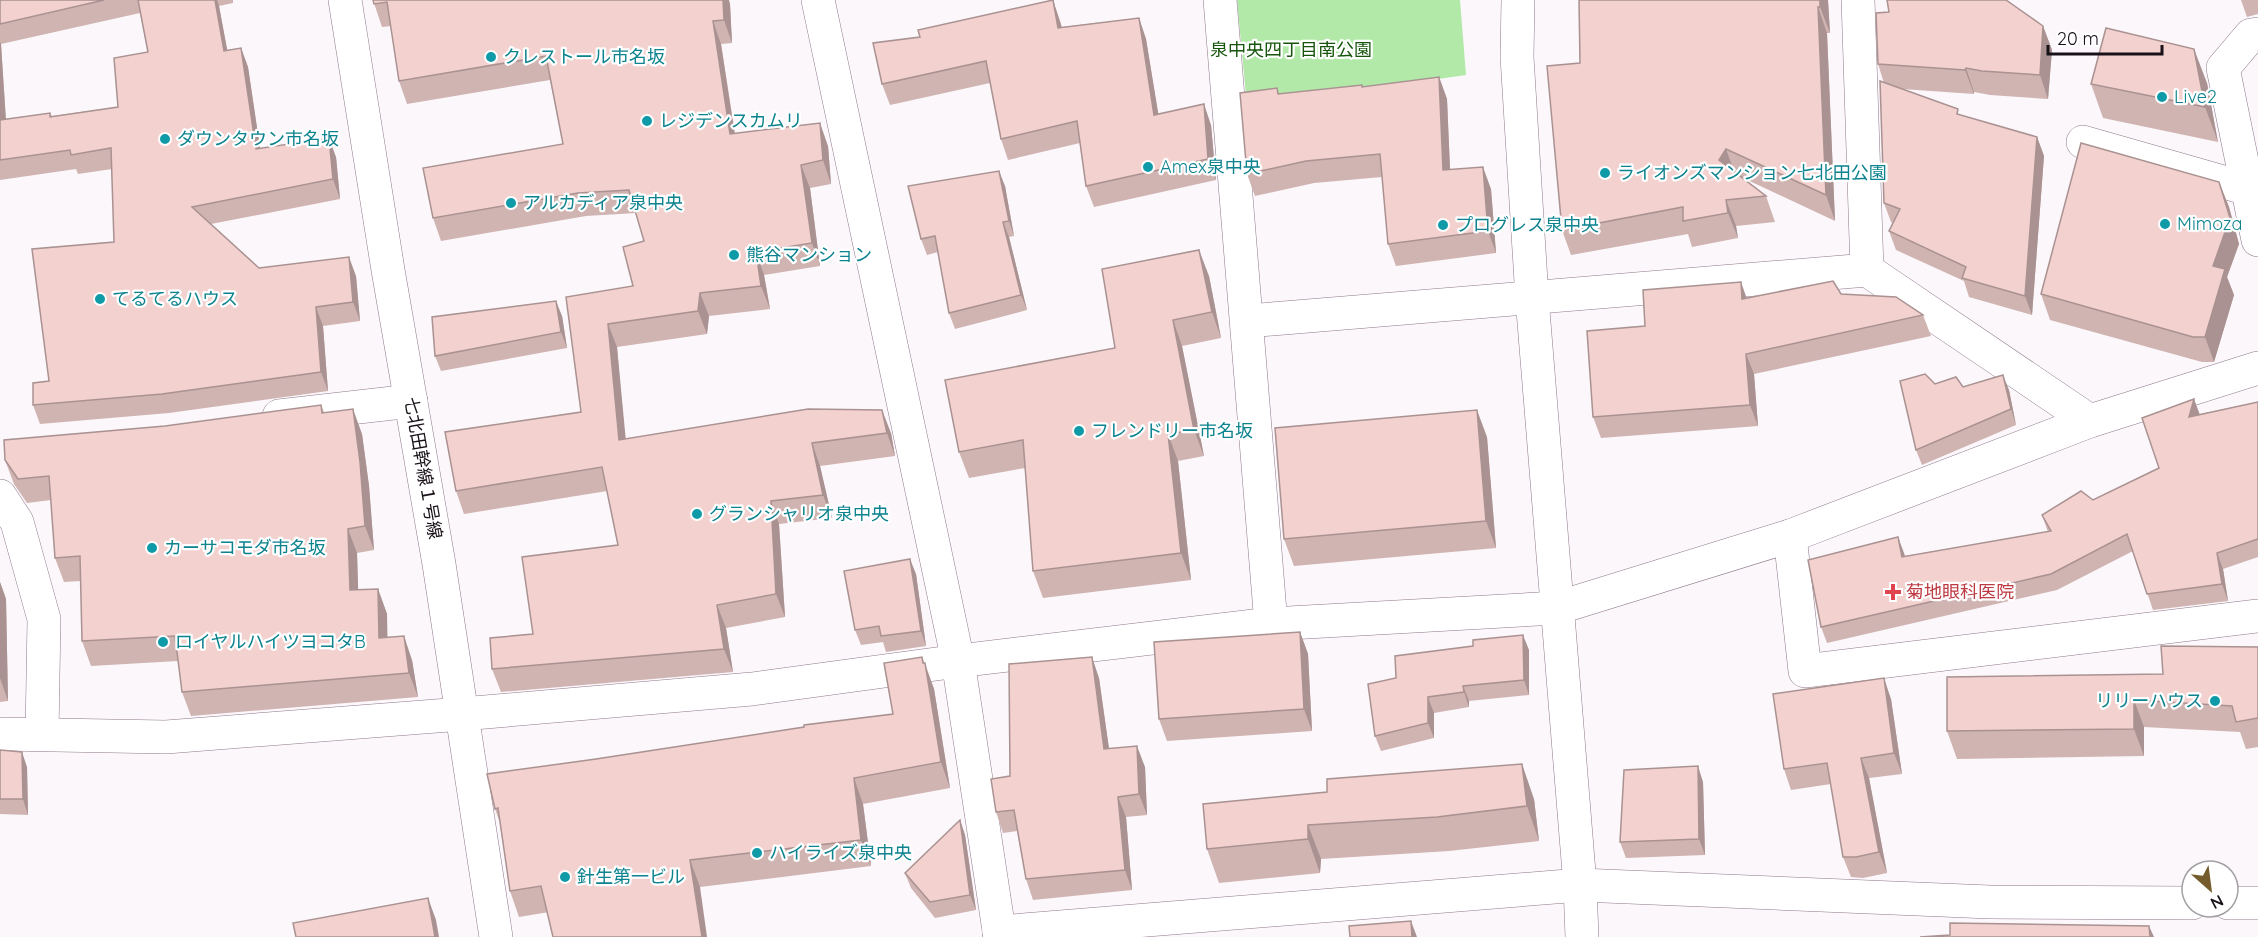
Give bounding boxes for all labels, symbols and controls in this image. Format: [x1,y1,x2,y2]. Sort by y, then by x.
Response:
scale bar [2048,18,2162,56]
text: 20 m [2057,27,2099,50]
park label: 泉中央四丁目南公園 [1210,38,1372,61]
place label: クレストール市名坂 [503,45,665,68]
marker: クレストール市名坂 [484,50,498,64]
place label: Live2 [2174,85,2217,108]
marker: Live2 [2155,90,2169,104]
place label: レジデンスカムリ [659,109,803,132]
marker: レジデンスカムリ [640,114,654,128]
place label: ダウンタウン市名坂 [177,127,339,150]
marker: ダウンタウン市名坂 [158,132,172,146]
place label: Amex泉中央 [1160,155,1261,178]
marker: Amex泉中央 [1141,160,1155,174]
place label: ライオンズマンション七北田公園 [1617,161,1887,184]
marker: ライオンズマンション七北田公園 [1598,166,1612,180]
place label: アルカディア泉中央 [523,191,683,214]
marker: アルカディア泉中央 [504,196,518,210]
place label: Mimoza [2177,212,2242,235]
place label: プログレス泉中央 [1455,213,1599,236]
marker: Mimoza [2158,217,2172,231]
marker: プログレス泉中央 [1436,218,1450,232]
place label: 熊谷マンション [746,243,872,266]
marker: 熊谷マンション [727,248,741,262]
place label: てるてるハウス [112,287,238,310]
marker: てるてるハウス [93,292,107,306]
street label: 七北田幹線１号線 [400,395,447,541]
place label: フレンドリー市名坂 [1091,419,1253,442]
marker: フレンドリー市名坂 [1072,424,1086,438]
place label: グランシャリオ泉中央 [709,502,889,525]
marker: グランシャリオ泉中央 [690,507,704,521]
place label: カーサコモダ市名坂 [164,536,326,559]
marker: カーサコモダ市名坂 [145,541,159,555]
place label: 菊地眼科医院 [1906,580,2014,603]
marker: 菊地眼科医院 [1884,583,1902,601]
place label: ロイヤルハイツヨコタB [175,630,366,653]
marker: ロイヤルハイツヨコタB [156,635,170,649]
place label: リリーハウス [2095,689,2203,712]
marker: リリーハウス [2208,694,2222,708]
place label: ハイライズ泉中央 [769,841,912,864]
marker: ハイライズ泉中央 [750,846,764,860]
north arrow [2180,859,2240,919]
place label: 針生第一ビル [577,865,685,888]
marker: 針生第一ビル [558,870,572,884]
text: N [2207,891,2227,914]

